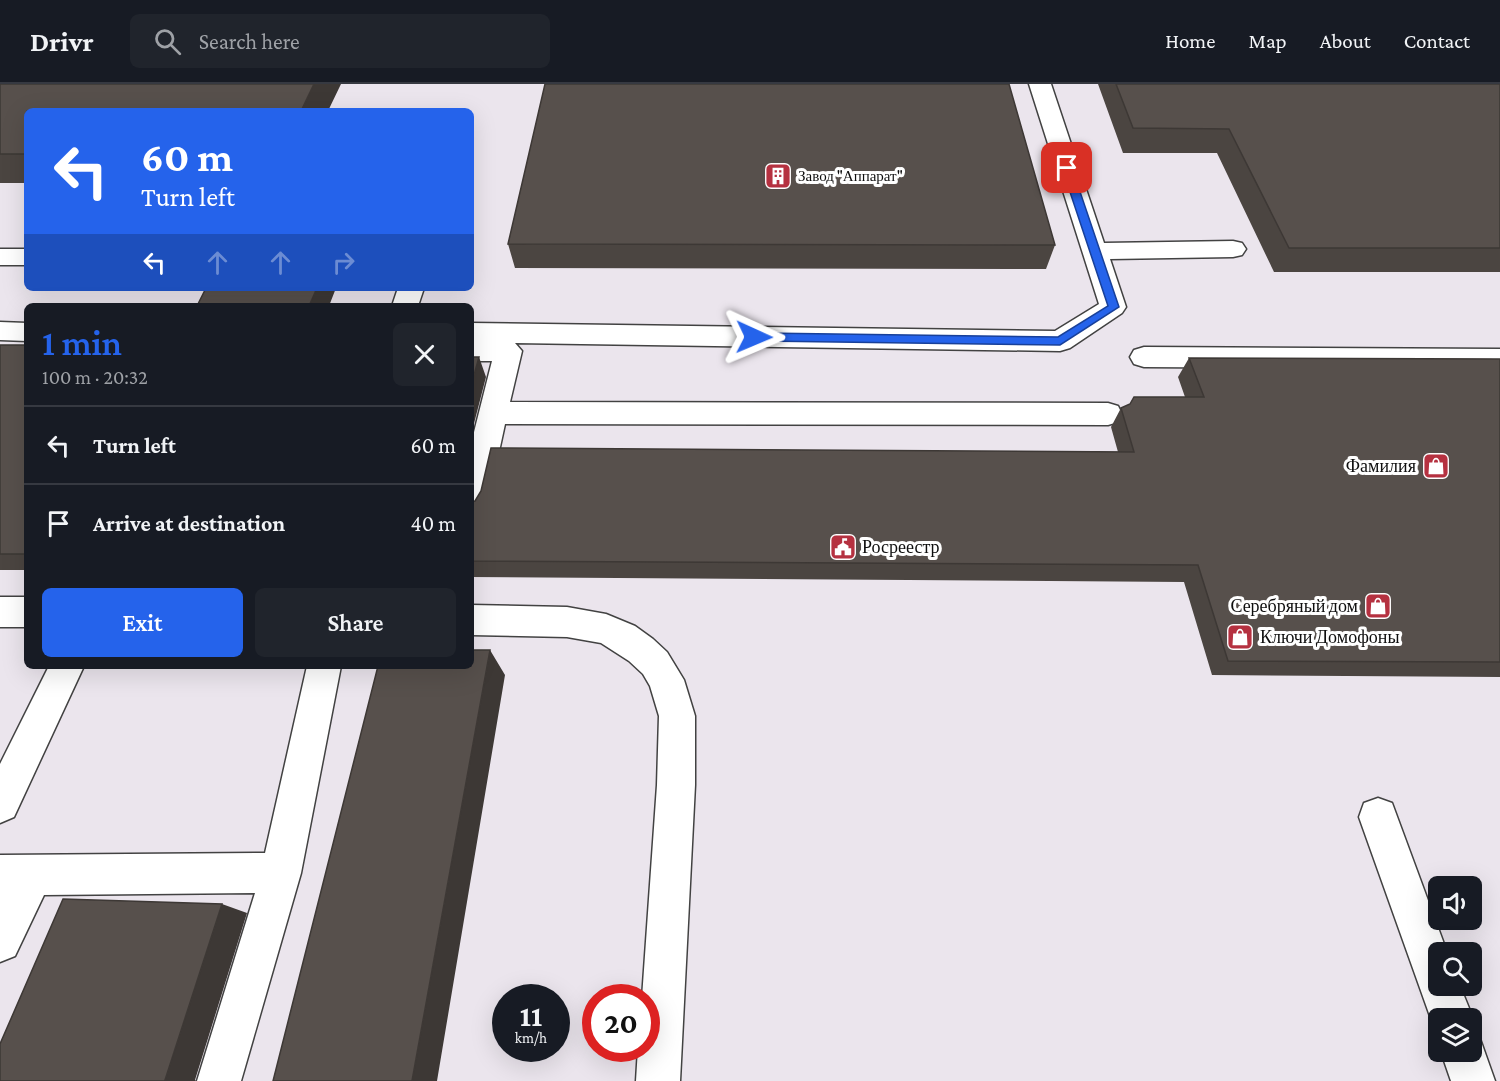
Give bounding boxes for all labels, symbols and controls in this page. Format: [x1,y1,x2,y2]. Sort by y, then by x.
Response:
search box [130,14,550,68]
icon: search [151,25,184,58]
text: Drivr [30,26,94,57]
text: Search here [199,29,300,54]
text: Home [1165,29,1215,53]
text: Map [1248,29,1287,53]
text: About [1320,29,1371,53]
text: Contact [1404,29,1470,53]
icon: left [42,132,120,210]
text: 60 m [141,133,233,180]
pin [1041,142,1092,193]
icon: arrive [1050,151,1083,184]
building icon: Завод "Аппарат" [763,161,793,191]
place label: Завод "Аппарат" [798,168,903,184]
text: Turn left [141,182,235,212]
icon: left [138,246,171,279]
icon: ahead [201,246,234,279]
icon: ahead [264,246,297,279]
icon: right [327,246,360,279]
position arrow [722,305,786,369]
text: 1 min [42,323,122,363]
button: close [393,323,456,386]
text: 100 m · 20:32 [42,366,148,388]
icon: left [42,429,75,462]
text: Turn left [93,433,176,458]
text: 60 m [411,433,456,458]
shop icon: Фамилия [1421,451,1451,481]
place label: Фамилия [1346,456,1416,476]
icon: arrive [42,507,75,540]
text: Arrive at destination [93,511,285,536]
text: 40 m [411,511,456,536]
public building icon: Росреестр [828,532,858,562]
place label: Росреестр [862,537,940,557]
button: Exit [42,588,243,657]
button: Share [255,588,456,657]
shop icon: Серебряный дом [1363,591,1393,621]
place label: Серебряный дом [1230,596,1358,616]
shop icon: Ключи Домофоны [1225,622,1255,652]
place label: Ключи Домофоны [1260,627,1400,647]
map controls [1428,876,1482,1062]
button: sound [1428,876,1482,930]
button: search [1428,942,1482,996]
speed limit sign: 20 [582,984,660,1062]
text: 11 [520,999,542,1032]
button: layers [1428,1008,1482,1062]
text: km/h [515,1030,547,1046]

